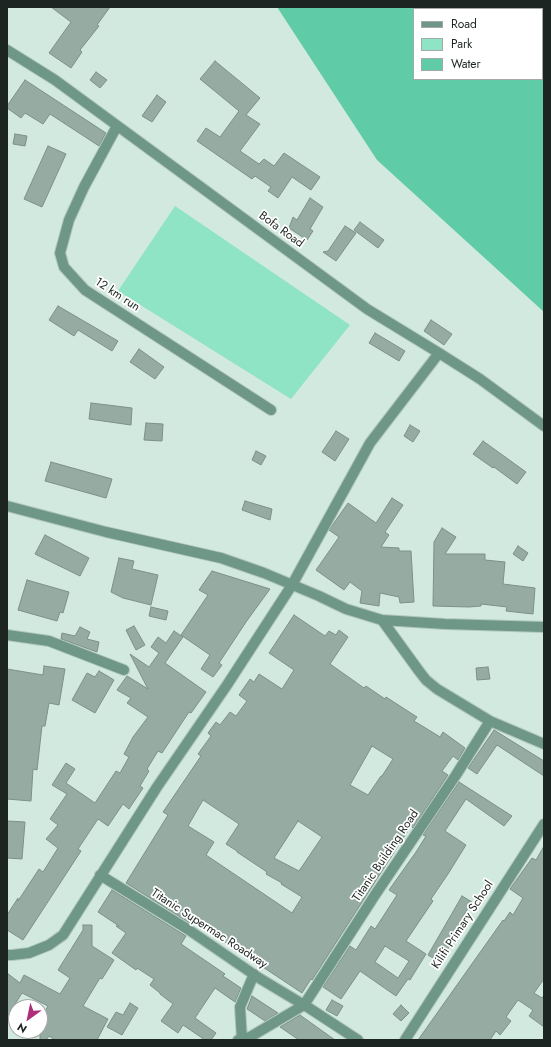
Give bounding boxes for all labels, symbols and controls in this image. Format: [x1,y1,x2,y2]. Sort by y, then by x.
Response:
legend [413,8,543,80]
text: Road [451,15,477,33]
text: Park [451,35,472,53]
text: Water [451,55,481,73]
street label: Bofa Road [256,209,306,251]
street label: 12 km run [92,275,142,315]
street label: Titanic Building Road [350,807,422,905]
street label: Kilifi Primary School [429,878,497,972]
street label: Titanic Supermac Roadway [148,886,270,972]
north arrow [8,999,48,1039]
text: N [14,1019,30,1037]

